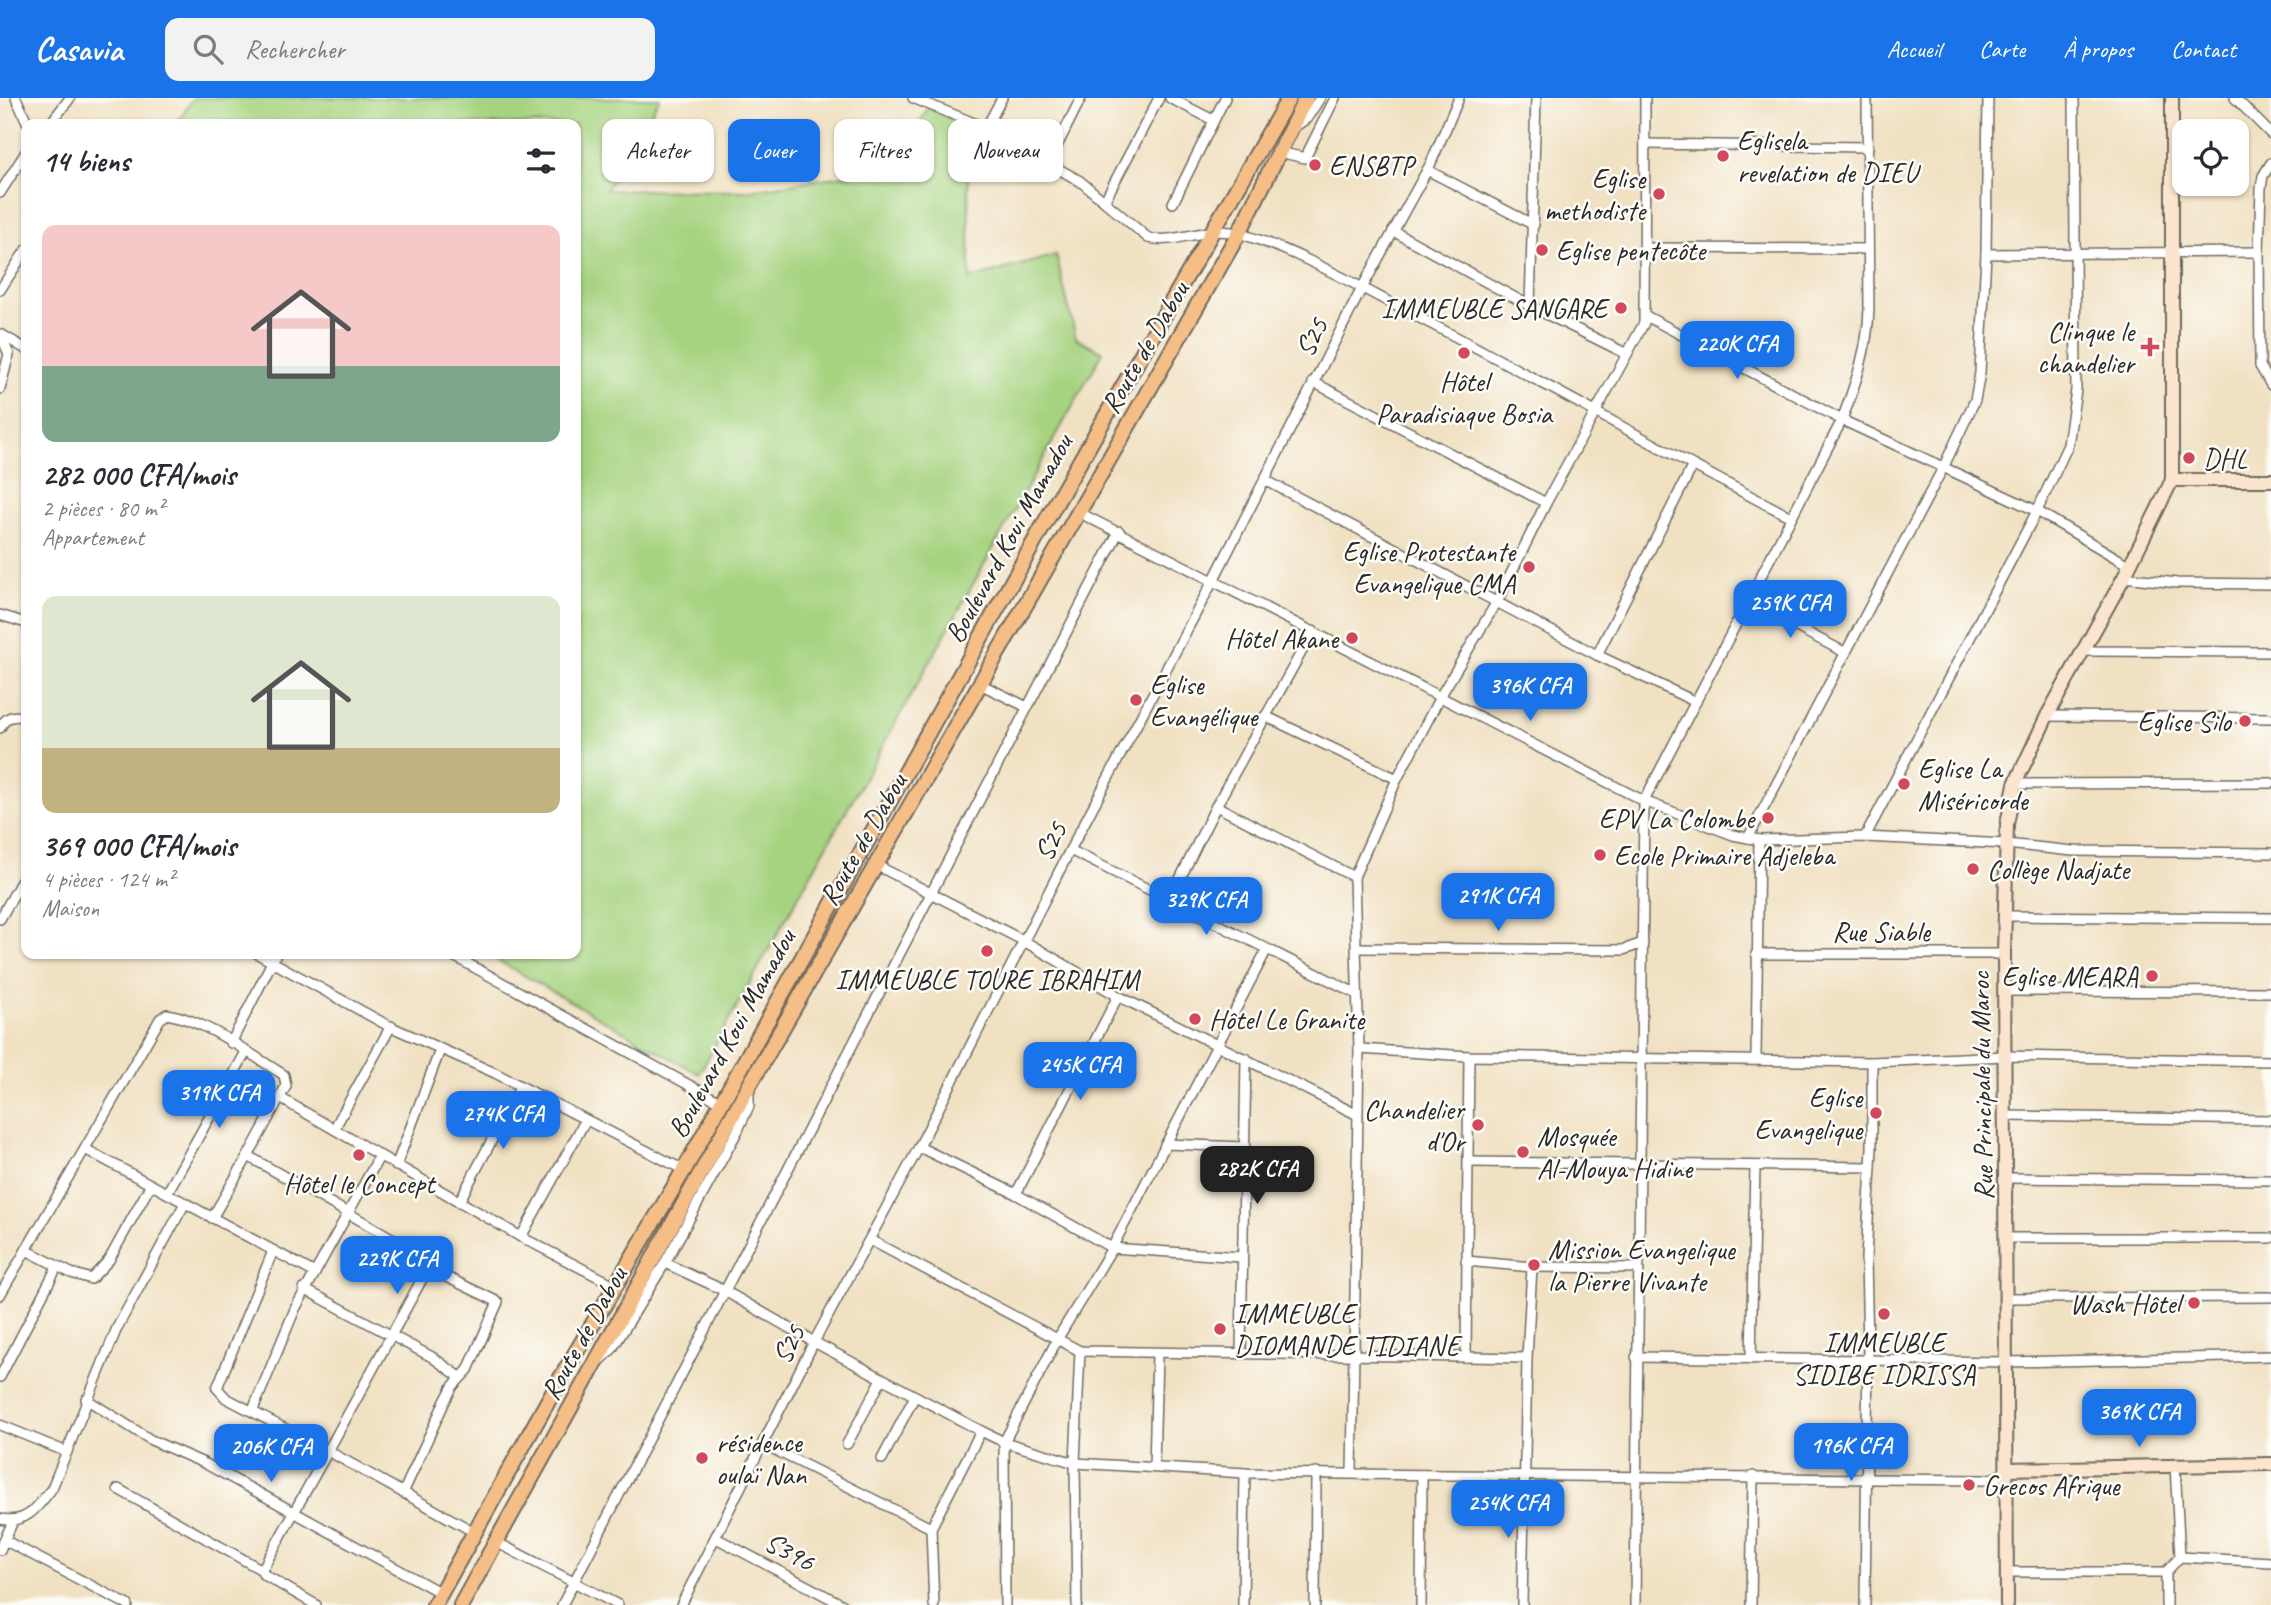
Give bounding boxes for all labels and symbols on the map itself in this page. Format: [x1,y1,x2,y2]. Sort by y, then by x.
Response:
place label: Eglisela revelation de DIEU [1737,123,1922,190]
place label: ENSBTP [1329,148,1417,183]
marker: Eglisela revelation de DIEU [1715,148,1731,164]
marker: ENSBTP [1307,157,1323,173]
place label: Eglise methodiste [1544,161,1647,228]
marker: Eglise methodiste [1651,186,1667,202]
place label: Eglise pentecôte [1556,233,1707,268]
marker: Eglise pentecôte [1534,242,1550,258]
street label: Route de Dabou [1093,273,1197,420]
place label: IMMEUBLE SANGARE [1381,291,1610,326]
marker: IMMEUBLE SANGARE [1613,300,1629,316]
street label: S25 [1287,311,1336,362]
place label: Clinque le chandelier [2037,314,2136,381]
pin: 220K CFA [1665,322,1809,381]
marker: Clinque le chandelier [2140,337,2160,357]
marker: Hôtel Paradisiaque Bosia [1456,345,1472,361]
place label: Hôtel Paradisiaque Bosia [1376,364,1554,431]
street label: Boulevard Koui Mamadou [937,426,1081,649]
place label: DHL [2203,441,2248,476]
marker: DHL [2181,450,2197,466]
place label: Eglise Protestante Evangelique CMA [1343,534,1517,601]
marker: Eglise Protestante Evangelique CMA [1521,559,1537,575]
pin: 259K CFA [1718,580,1862,640]
place label: Hôtel Akane [1225,621,1340,656]
marker: Hôtel Akane [1344,630,1360,646]
pin: 396K CFA [1458,664,1602,723]
place label: Eglise Evangélique [1150,667,1259,734]
marker: Eglise Evangélique [1128,692,1144,708]
place label: Eglise Silo [2137,704,2233,739]
marker: Eglise Silo [2237,713,2253,729]
place label: Eglise La Miséricorde [1918,751,2030,818]
street label: Route de Dabou [811,765,915,912]
marker: Eglise La Miséricorde [1896,776,1912,792]
place label: EPV La Colombe [1599,801,1756,836]
marker: EPV La Colombe [1760,810,1776,826]
street label: S25 [1026,815,1075,866]
place label: Ecole Primaire Adjeleba [1614,838,1837,873]
marker: Ecole Primaire Adjeleba [1592,847,1608,863]
place label: Collège Nadjate [1987,852,2131,887]
marker: Collège Nadjate [1965,861,1981,877]
pin: 291K CFA [1426,874,1570,933]
pin: 329K CFA [1134,878,1278,937]
street label: Rue Siable [1832,914,1932,949]
street label: Boulevard Koui Mamadou [660,921,804,1144]
marker: IMMEUBLE TOURE IBRAHIM [979,943,995,959]
place label: Eglise MEARA [2001,959,2139,994]
place label: IMMEUBLE TOURE IBRAHIM [835,962,1142,997]
marker: Eglise MEARA [2144,968,2160,984]
street label: Rue Principale du Maroc [1962,970,2001,1200]
place label: Hôtel Le Granite [1209,1002,1366,1037]
marker: Hôtel Le Granite [1187,1011,1203,1027]
pin: 245K CFA [1008,1042,1152,1102]
pin: 319K CFA [147,1070,291,1130]
place label: Eglise Evangelique [1755,1080,1864,1147]
pin: 274K CFA [431,1091,575,1151]
place label: Chandelier d'Or [1364,1092,1467,1159]
marker: Eglise Evangelique [1868,1105,1884,1121]
marker: Chandelier d'Or [1470,1117,1486,1133]
place label: Mosquée Al-Mouya Hidine [1537,1119,1694,1186]
marker: Mosquée Al-Mouya Hidine [1515,1144,1531,1160]
pin: 282K CFA [1185,1146,1329,1206]
marker: Hôtel le Concept [351,1147,367,1163]
place label: Hôtel le Concept [284,1166,437,1201]
place label: Mission Evangelique la Pierre Vivante [1548,1232,1737,1299]
pin: 229K CFA [325,1236,469,1296]
marker: Mission Evangelique la Pierre Vivante [1526,1257,1542,1273]
street label: Route de Dabou [533,1259,635,1406]
place label: Wash Hôtel [2070,1286,2185,1321]
marker: Wash Hôtel [2186,1295,2202,1311]
place label: IMMEUBLE DIOMANDE TIDIANE [1234,1296,1463,1363]
marker: IMMEUBLE SIDIBE IDRISSA [1876,1306,1892,1322]
street label: S25 [764,1318,813,1369]
marker: IMMEUBLE DIOMANDE TIDIANE [1212,1321,1228,1337]
place label: IMMEUBLE SIDIBE IDRISSA [1793,1325,1976,1392]
pin: 369K CFA [2067,1390,2211,1449]
pin: 206K CFA [199,1424,343,1484]
pin: 196K CFA [1779,1424,1923,1483]
place label: résidence oulaï Nan [716,1425,807,1492]
marker: résidence oulaï Nan [694,1450,710,1466]
place label: Grecos Afrique [1983,1468,2121,1503]
marker: Grecos Afrique [1961,1477,1977,1493]
pin: 254K CFA [1436,1480,1580,1540]
street label: S396 [759,1524,822,1580]

